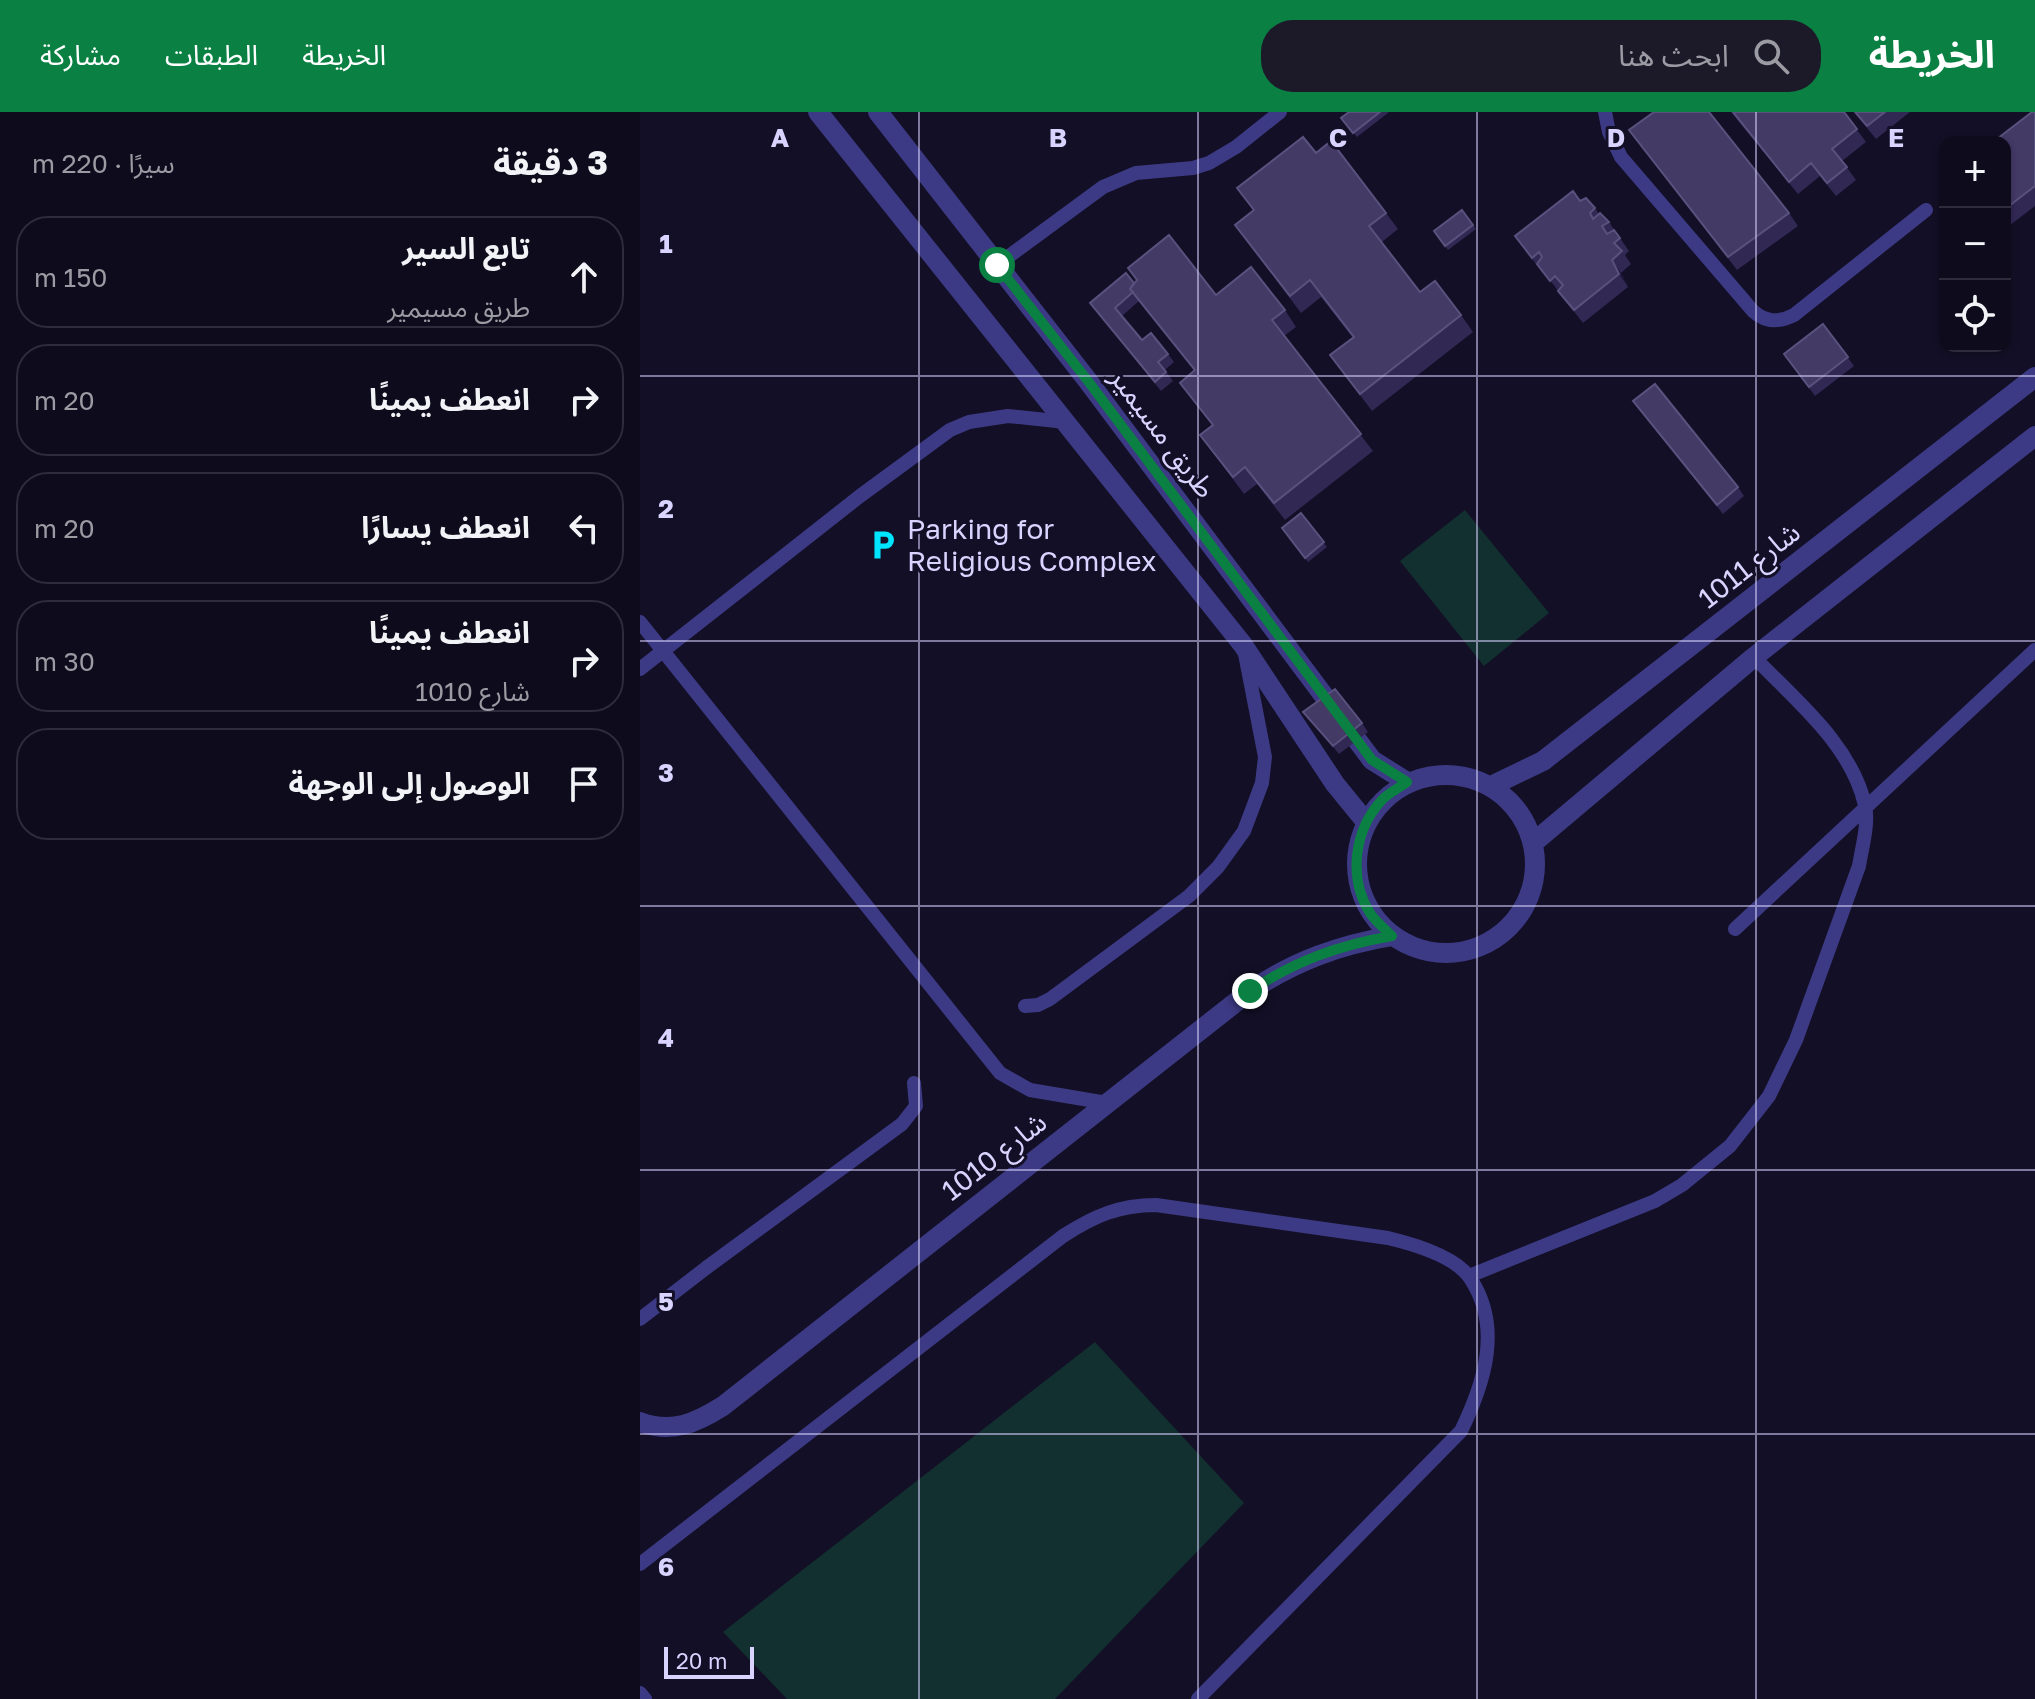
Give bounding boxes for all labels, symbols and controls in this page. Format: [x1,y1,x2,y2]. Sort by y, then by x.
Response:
search box [1261,20,1821,92]
text: الخريطة [1869,31,1995,76]
icon: search [1749,34,1793,78]
text: ابحث هنا [1618,37,1729,73]
text: مشاركة [40,38,121,71]
text: الطبقات [165,38,258,71]
text: الخريطة [302,38,386,71]
text: A [771,122,790,153]
text: B [1049,122,1067,153]
text: C [1329,122,1347,153]
text: D [1607,122,1625,153]
text: E [1888,122,1904,153]
map controls [1939,136,2011,352]
button: + [1939,136,2011,208]
text: 3 دقيقة [493,142,608,182]
text: سيرًا · 220 m [32,148,175,179]
button: − [1939,208,2011,280]
text: 1 [659,228,673,259]
text: تابع السير [402,230,530,266]
route start [979,247,1015,283]
icon: ahead [562,255,606,299]
text: 150 m [34,262,107,293]
button: locate [1939,280,2011,352]
text: طريق مسيمير [387,292,530,323]
street label: طريق مسيمير [1102,361,1223,505]
icon: right [562,378,606,422]
text: انعطف يمينًا [369,381,530,417]
text: 20 m [34,385,95,416]
text: 2 [658,493,674,524]
icon: left [562,506,606,550]
text: انعطف يسارًا [361,509,530,545]
place label: Parking for Religious Complex [907,512,1156,577]
text: 20 m [34,513,95,544]
street label: شارع 1011 [1691,515,1809,618]
parking icon: Parking for Religious Complex [866,528,900,562]
text: انعطف يمينًا [369,614,530,650]
icon: right [562,639,606,683]
text: 30 m [34,646,95,677]
text: شارع 1010 [415,676,530,707]
text: 3 [658,757,674,788]
icon: arrive [562,762,606,806]
text: الوصول إلى الوجهة [288,765,530,801]
route end [1232,973,1268,1009]
text: 4 [658,1022,674,1053]
street label: شارع 1010 [935,1105,1056,1211]
text: 5 [658,1286,674,1317]
text: 6 [658,1551,674,1582]
scale bar [664,1643,754,1679]
text: 20 m [676,1647,727,1674]

